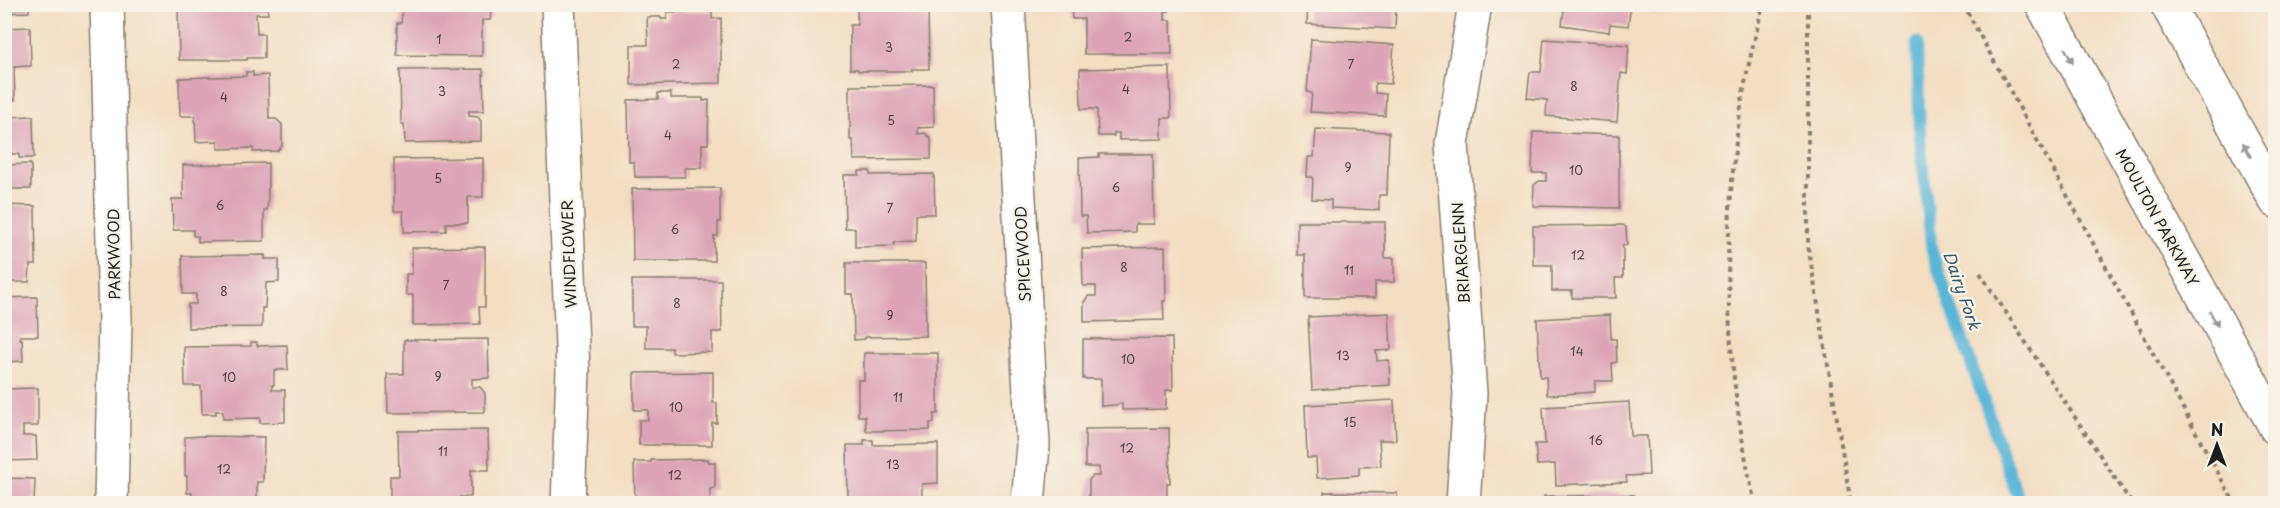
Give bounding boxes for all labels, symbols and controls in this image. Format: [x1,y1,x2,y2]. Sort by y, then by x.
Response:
house number: 2 [1124,28,1132,46]
house number: 1 [436,30,442,48]
house number: 3 [885,38,893,56]
one-way arrow [2064,48,2074,65]
house number: 2 [672,55,680,73]
house number: 7 [1348,55,1355,73]
house number: 8 [1570,77,1578,95]
house number: 4 [1122,80,1130,98]
house number: 3 [438,82,446,100]
house number: 4 [220,88,228,106]
house number: 5 [887,111,895,129]
house number: 4 [664,126,672,144]
one-way arrow [2242,141,2252,158]
street label: MOULTON PARKWAY [2111,144,2206,290]
house number: 9 [1344,158,1352,176]
house number: 10 [1569,161,1583,179]
house number: 5 [434,169,442,187]
house number: 6 [1112,178,1120,196]
house number: 6 [216,196,224,214]
street label: WINDFLOWER [555,199,581,309]
house number: 7 [887,199,894,217]
street label: BRIARGLENN [1445,201,1475,305]
street label: SPICEWOOD [1008,205,1036,303]
street label: PARKWOOD [101,208,125,300]
house number: 6 [671,220,679,238]
house number: 12 [1571,246,1585,264]
water label: Dairy Fork [1938,248,1988,333]
house number: 8 [1120,258,1128,276]
house number: 11 [1344,261,1354,279]
house number: 7 [443,276,450,294]
house number: 8 [220,282,228,300]
house number: 8 [673,294,681,312]
house number: 9 [886,306,894,324]
one-way arrow [2209,310,2219,327]
house number: 14 [1570,342,1584,360]
house number: 13 [1336,346,1350,364]
house number: 10 [1121,350,1135,368]
house number: 9 [434,367,442,385]
house number: 10 [222,368,236,386]
house number: 11 [893,388,903,406]
house number: 10 [669,398,683,416]
house number: 15 [1343,413,1357,431]
north arrow [2187,415,2247,475]
text: N [2211,417,2223,441]
house number: 16 [1589,431,1603,449]
house number: 12 [1120,439,1134,457]
house number: 11 [438,442,448,460]
house number: 13 [886,455,900,473]
house number: 12 [217,460,231,478]
house number: 12 [668,466,682,484]

